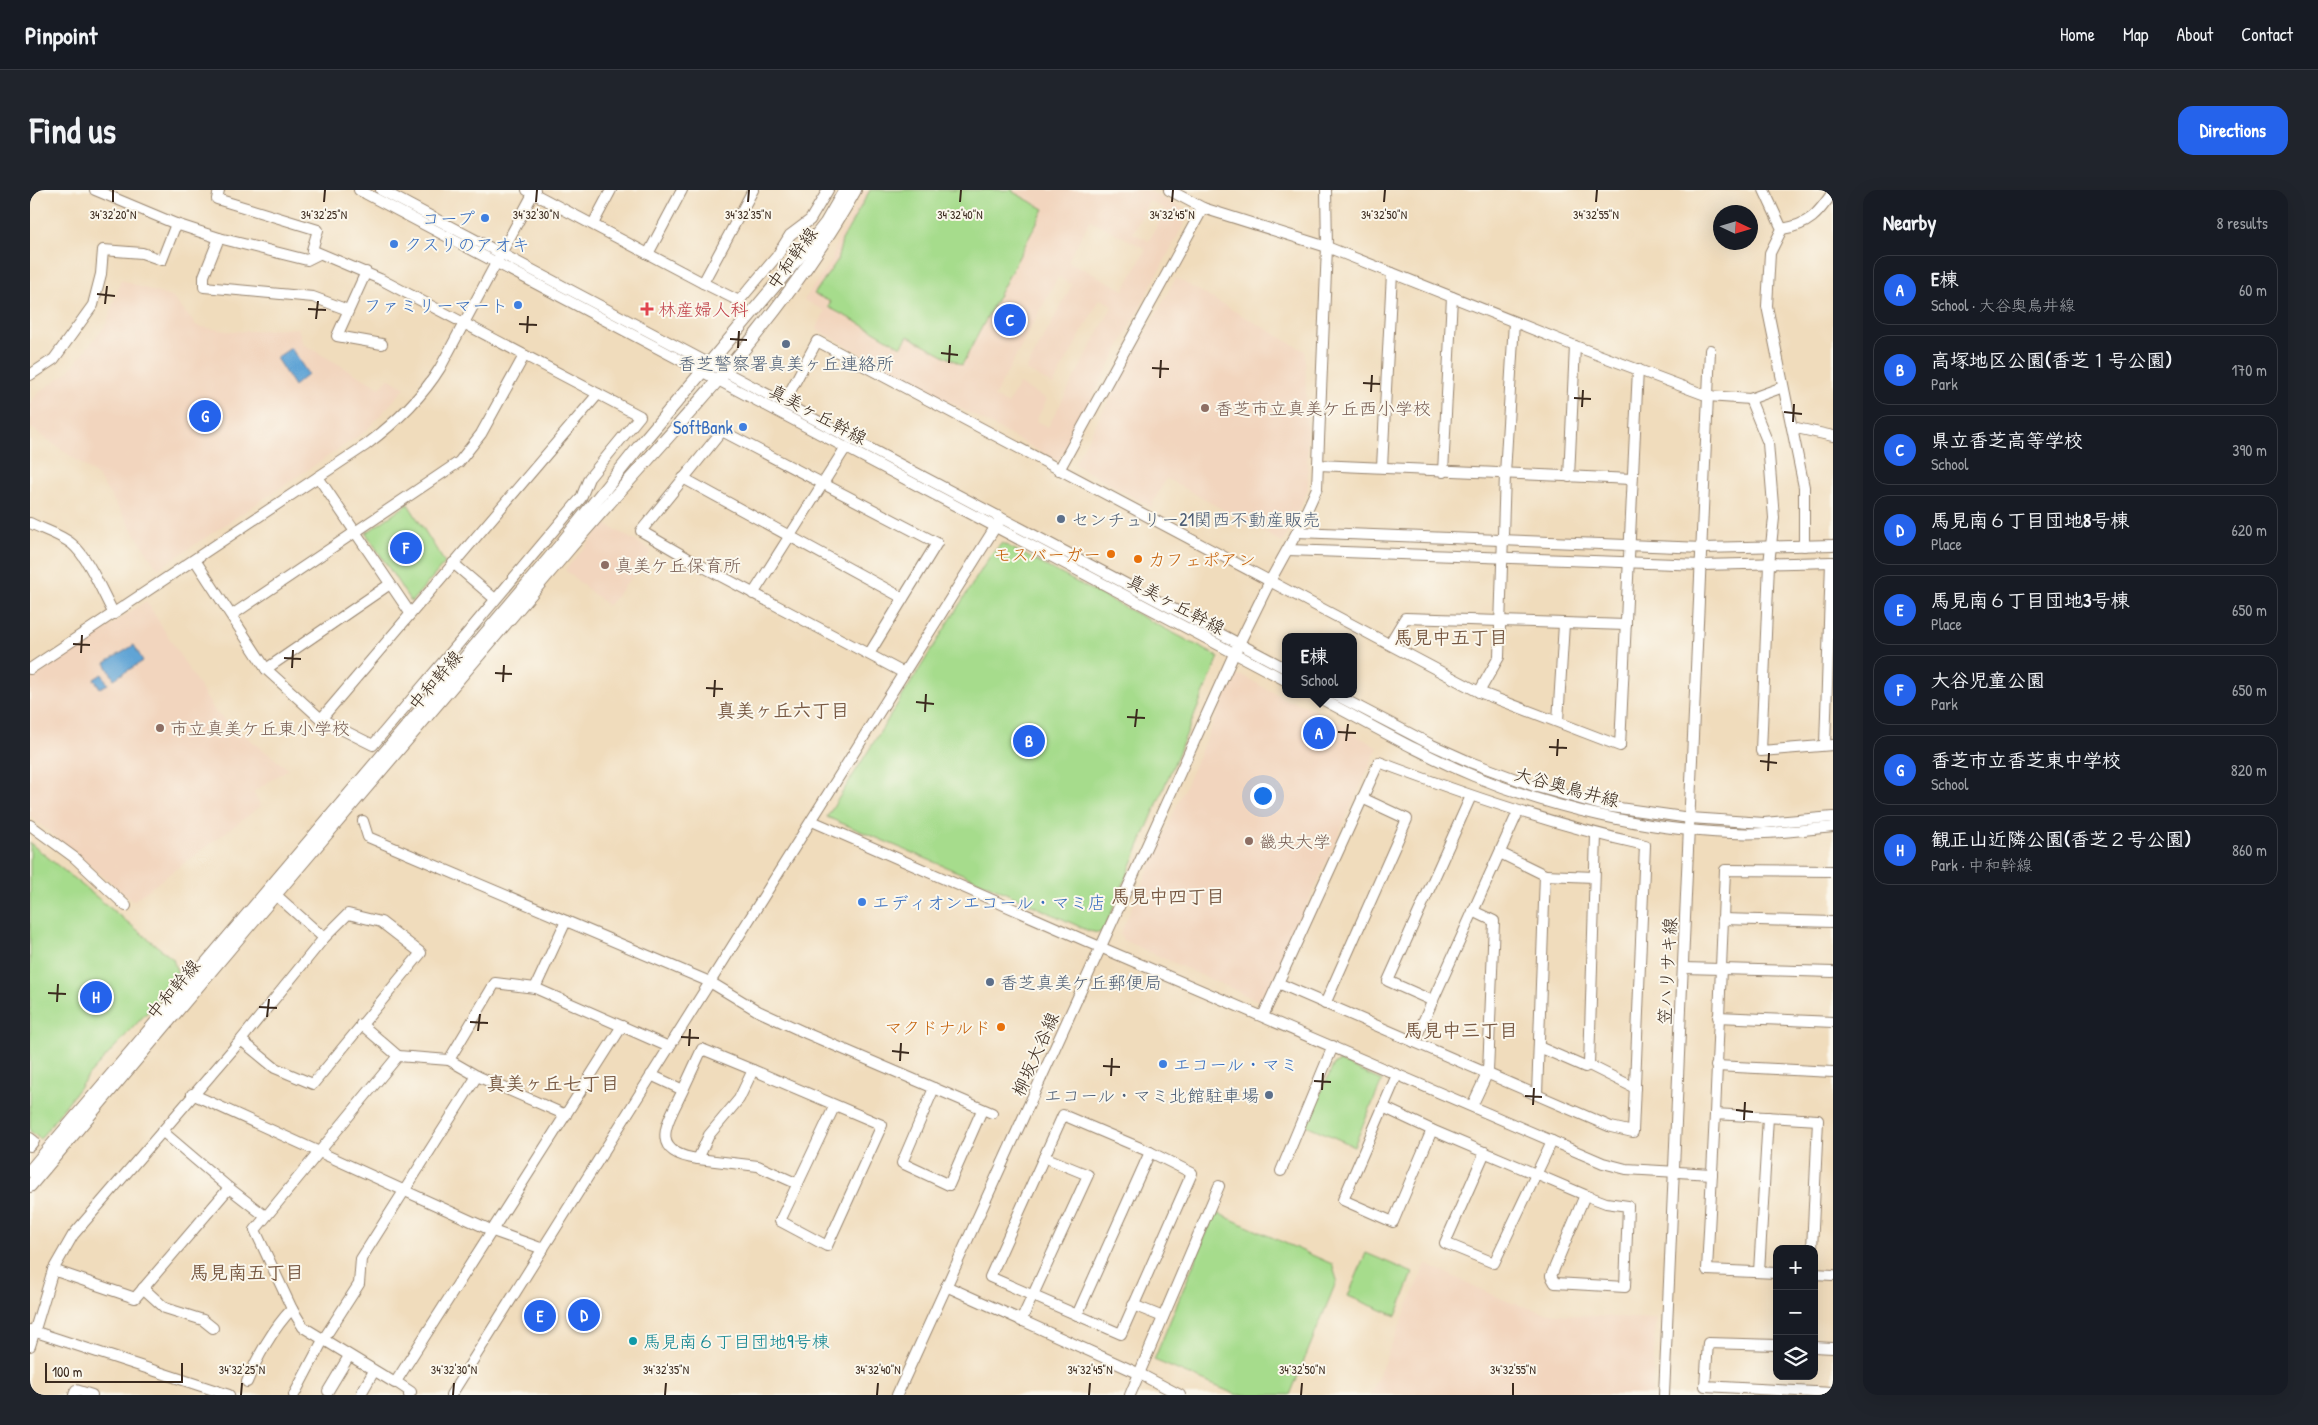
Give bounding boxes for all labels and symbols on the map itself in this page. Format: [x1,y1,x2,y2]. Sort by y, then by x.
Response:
north arrow [1713,205,1758,250]
text: 34°32'20"N [90,206,136,223]
text: 34°32'25"N [301,206,347,223]
place label: コープ [422,206,475,231]
text: 34°32'30"N [513,206,559,223]
text: 34°32'35"N [725,206,771,223]
text: 34°32'40"N [937,206,983,223]
text: 34°32'45"N [1149,206,1195,223]
text: 34°32'50"N [1361,206,1407,223]
text: 34°32'55"N [1573,206,1619,223]
marker: コープ [479,212,491,224]
street label: 中和幹線 [761,222,823,294]
place label: クスリのアオキ [404,232,530,257]
marker: クスリのアオキ [388,238,400,250]
place label: ファミリーマート [364,293,508,318]
place label: 林産婦人科 [658,297,748,322]
marker: ファミリーマート [512,299,524,311]
pin: C [994,301,1026,339]
marker: 林産婦人科 [640,302,654,316]
marker: 香芝警察署真美ヶ丘連絡所 [780,338,792,350]
place label: 香芝警察署真美ヶ丘連絡所 [678,351,894,376]
street label: 真美ヶ丘幹線 [764,378,872,450]
place label: 香芝市立真美ケ丘西小学校 [1215,396,1431,421]
pin: G [189,397,221,435]
marker: 香芝市立真美ケ丘西小学校 [1199,402,1211,414]
place label: SoftBank [673,415,734,440]
marker: SoftBank [737,421,749,433]
place label: センチュリー21関西不動産販売 [1071,507,1320,532]
marker: センチュリー21関西不動産販売 [1055,513,1067,525]
pin: F [390,529,422,567]
place label: モスバーガー [993,542,1101,567]
place label: カフェポアン [1148,547,1256,572]
marker: モスバーガー [1105,548,1117,560]
place label: 真美ケ丘保育所 [615,553,741,578]
marker: カフェポアン [1132,553,1144,565]
marker: 真美ケ丘保育所 [599,559,611,571]
street label: 真美ヶ丘幹線 [1122,568,1230,640]
district label: 馬見中五丁目 [1394,624,1508,650]
street label: 中和幹線 [402,644,468,716]
district label: 真美ヶ丘六丁目 [716,697,850,723]
pin: A [1303,714,1335,752]
place label: 市立真美ケ丘東小学校 [170,716,350,741]
marker: 市立真美ケ丘東小学校 [154,722,166,734]
pin: B [1013,722,1045,760]
street label: 大谷奥鳥井線 [1512,761,1622,813]
your location [1250,783,1276,809]
place label: 畿央大学 [1259,829,1331,854]
marker: 畿央大学 [1243,835,1255,847]
district label: 馬見中四丁目 [1111,883,1225,909]
place label: エディオンエコール・マミ店 [872,890,1106,915]
marker: エディオンエコール・マミ店 [856,896,868,908]
street label: 笠ハリサキ線 [1652,916,1682,1026]
street label: 中和幹線 [140,953,206,1025]
place label: 香芝真美ケ丘郵便局 [1000,970,1162,995]
marker: 香芝真美ケ丘郵便局 [984,976,996,988]
pin: H [80,978,112,1016]
street label: 柳坂大谷線 [1005,1008,1065,1100]
place label: マクドナルド [884,1015,991,1040]
district label: 馬見中三丁目 [1404,1017,1518,1043]
marker: マクドナルド [995,1021,1007,1033]
place label: エコール・マミ [1173,1052,1298,1077]
marker: エコール・マミ [1157,1058,1169,1070]
district label: 真美ヶ丘七丁目 [486,1070,620,1096]
place label: エコール・マミ北館駐車場 [1044,1083,1259,1108]
marker: エコール・マミ北館駐車場 [1263,1089,1275,1101]
district label: 馬見南五丁目 [190,1259,304,1285]
pin: D [568,1296,600,1334]
pin: E [524,1297,556,1335]
place label: 馬見南６丁目団地9号棟 [643,1329,830,1354]
marker: 馬見南６丁目団地9号棟 [627,1335,639,1347]
scale bar [45,1360,182,1383]
text: 34°32'25"N [219,1361,265,1378]
text: 34°32'30"N [431,1361,477,1378]
text: 34°32'35"N [643,1361,689,1378]
text: 34°32'40"N [855,1361,901,1378]
text: 34°32'45"N [1067,1361,1113,1378]
text: 34°32'50"N [1279,1361,1325,1378]
text: 34°32'55"N [1490,1361,1536,1378]

